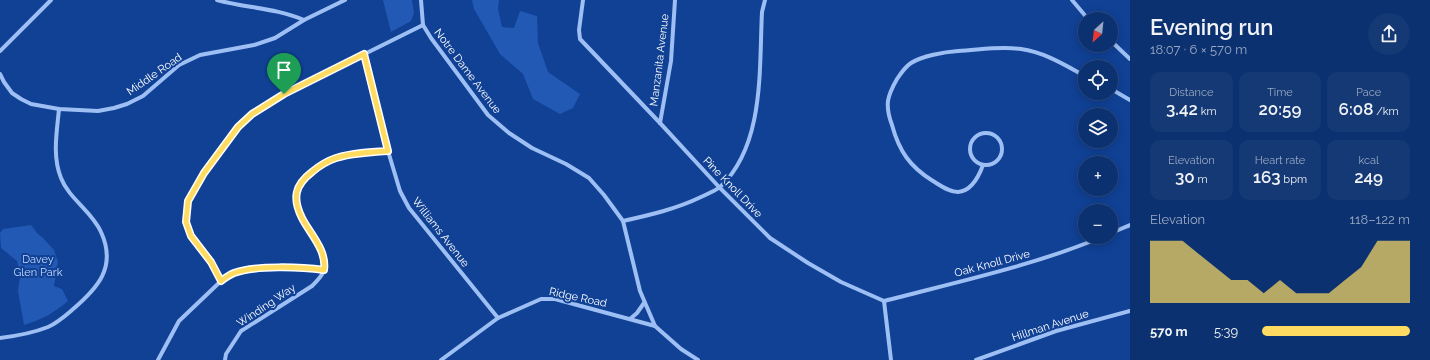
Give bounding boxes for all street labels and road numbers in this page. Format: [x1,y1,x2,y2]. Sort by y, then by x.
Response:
street label: Manzanita Avenue [647,13,672,107]
street label: Notre Dame Avenue [431,26,504,117]
street label: Middle Road [124,51,185,98]
street label: Pine Knoll Drive [700,154,765,221]
street label: Williams Avenue [409,195,472,270]
street label: Oak Knoll Drive [953,247,1032,280]
street label: Winding Way [234,281,298,330]
street label: Ridge Road [548,285,608,310]
street label: Hillman Avenue [1010,307,1091,344]

